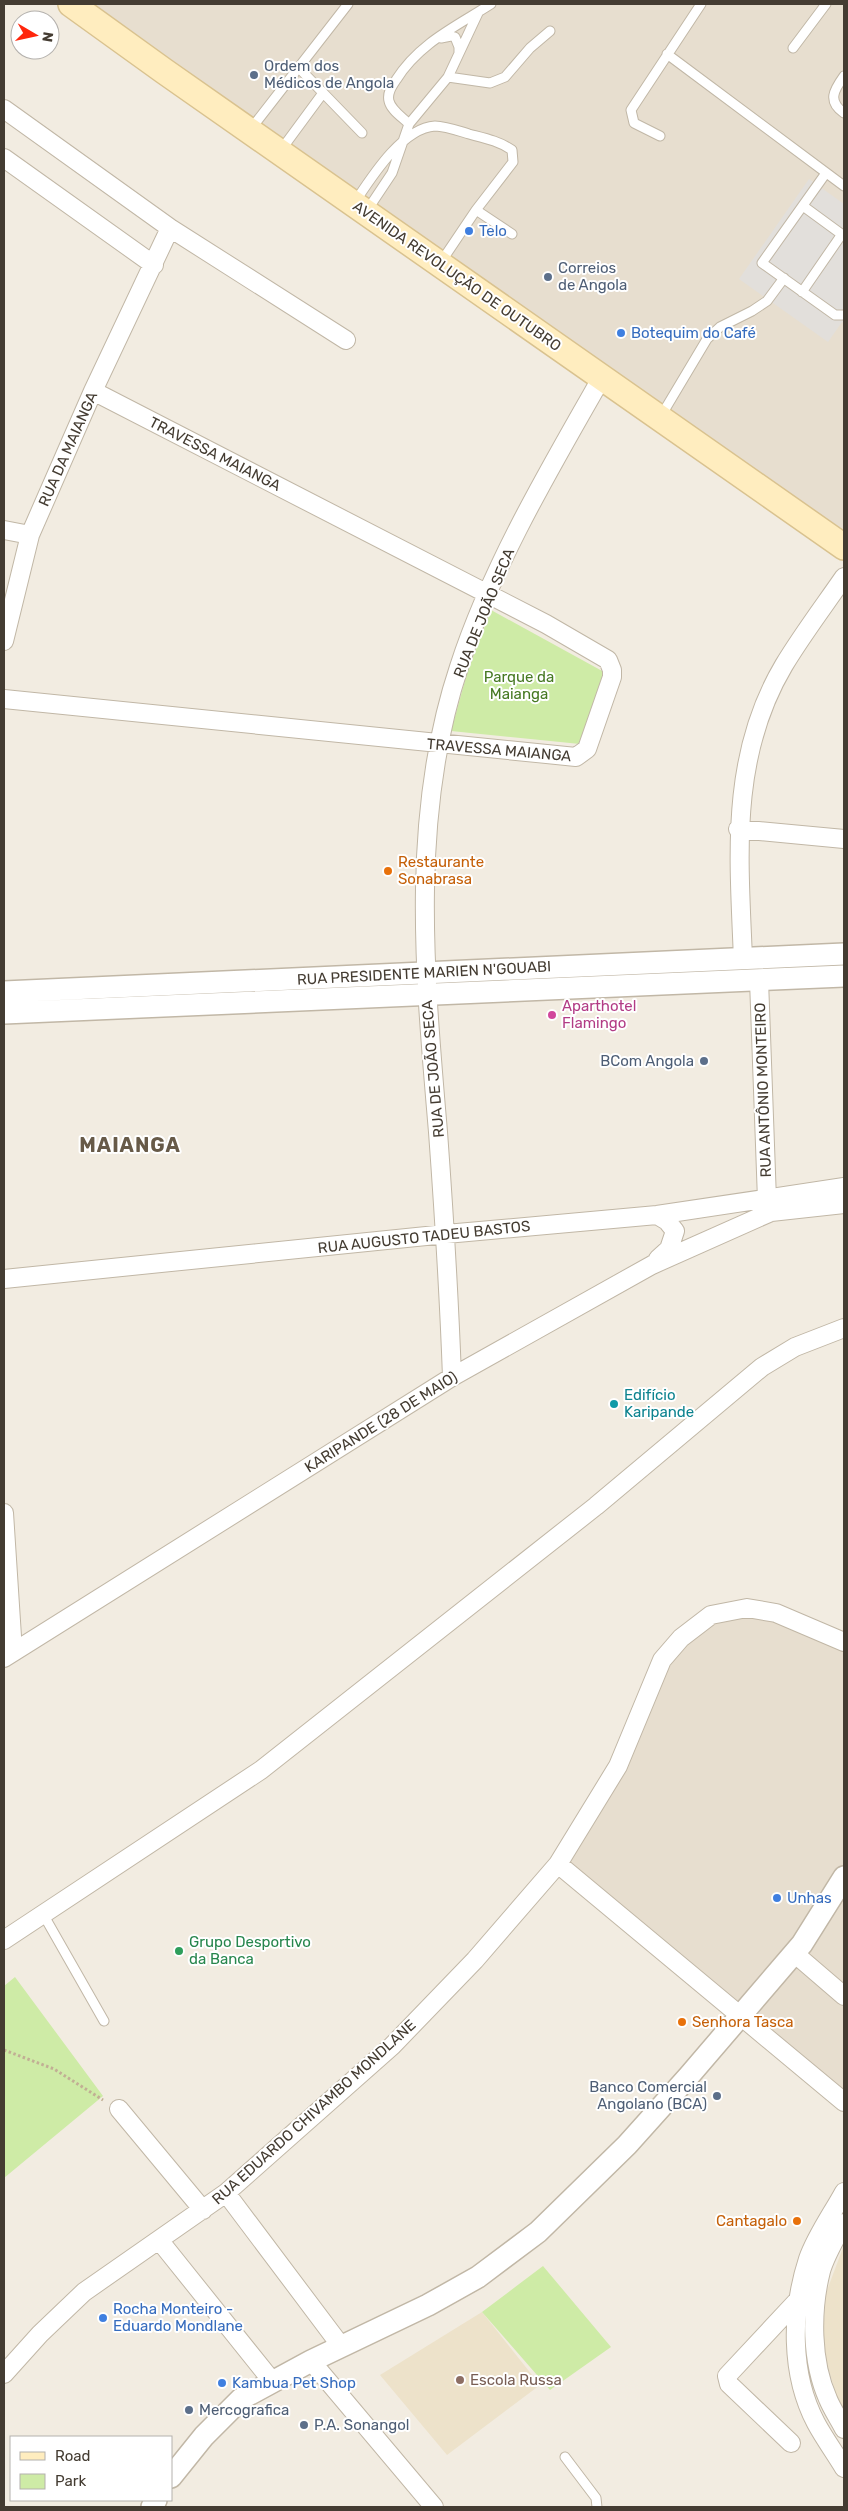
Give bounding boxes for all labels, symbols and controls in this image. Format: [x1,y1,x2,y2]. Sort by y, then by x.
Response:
north arrow [10,10,60,60]
text: N [38,31,57,43]
place label: Ordem dos Médicos de Angola [264,57,394,92]
marker: Ordem dos Médicos de Angola [248,69,260,81]
street label: AVENIDA REVOLUÇÃO DE OUTUBRO [349,197,565,355]
place label: Telo [479,222,507,240]
marker: Telo [463,225,475,237]
place label: Correios de Angola [558,259,627,294]
marker: Correios de Angola [542,271,554,283]
place label: Botequim do Café [631,324,756,342]
marker: Botequim do Café [615,327,627,339]
street label: RUA DA MAIANGA [35,389,101,509]
street label: TRAVESSA MAIANGA [146,413,284,495]
street label: RUA DE JOÃO SECA [450,546,518,680]
park label: Parque da Maianga [484,668,554,703]
street label: TRAVESSA MAIANGA [426,735,572,765]
place label: Restaurante Sonabrasa [398,853,484,888]
marker: Restaurante Sonabrasa [382,865,394,877]
street label: RUA PRESIDENTE MARIEN N'GOUABI [297,957,551,989]
place label: Aparthotel Flamingo [562,997,636,1032]
street label: RUA DE JOÃO SECA [418,999,448,1139]
street label: RUA ANTÔNIO MONTEIRO [751,1002,775,1178]
marker: Aparthotel Flamingo [546,1009,558,1021]
place label: BCom Angola [600,1052,694,1070]
marker: BCom Angola [698,1055,710,1067]
district label: MAIANGA [79,1133,181,1157]
street label: RUA AUGUSTO TADEU BASTOS [317,1217,531,1257]
street label: KARIPANDE (28 DE MAIO) [301,1368,461,1476]
place label: Edifício Karipande [624,1386,694,1421]
marker: Edifício Karipande [608,1398,620,1410]
place label: Unhas [787,1889,832,1907]
marker: Unhas [771,1892,783,1904]
place label: Grupo Desportivo da Banca [189,1933,311,1968]
marker: Grupo Desportivo da Banca [173,1945,185,1957]
place label: Senhora Tasca [692,2013,794,2031]
street label: RUA EDUARDO CHIVAMBO MONDLANE [208,2016,420,2208]
marker: Senhora Tasca [676,2016,688,2028]
place label: Banco Comercial Angolano (BCA) [589,2078,707,2113]
marker: Banco Comercial Angolano (BCA) [711,2090,723,2102]
place label: Cantagalo [716,2212,787,2230]
marker: Cantagalo [791,2215,803,2227]
place label: Rocha Monteiro - Eduardo Mondlane [113,2300,243,2335]
marker: Rocha Monteiro - Eduardo Mondlane [97,2312,109,2324]
place label: Escola Russa [470,2371,562,2389]
place label: Kambua Pet Shop [232,2374,356,2392]
marker: Escola Russa [454,2374,466,2386]
marker: Kambua Pet Shop [216,2377,228,2389]
place label: Mercografica [199,2401,289,2419]
marker: Mercografica [183,2404,195,2416]
place label: P.A. Sonangol [314,2416,409,2434]
marker: P.A. Sonangol [298,2419,310,2431]
legend [10,2436,172,2501]
text: Road [55,2447,91,2465]
text: Park [55,2472,86,2490]

